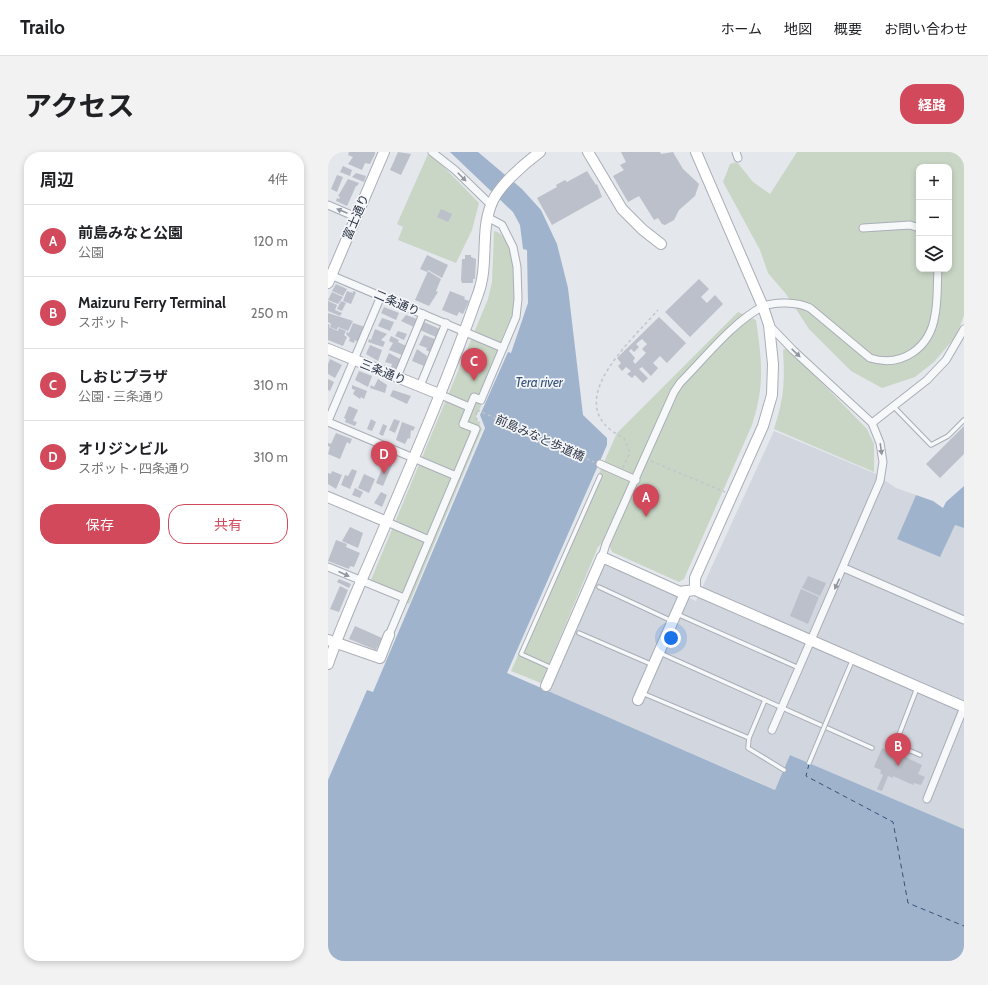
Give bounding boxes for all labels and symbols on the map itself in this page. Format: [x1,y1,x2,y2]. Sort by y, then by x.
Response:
one-way arrow [457,172,467,182]
street label: 富士通り [339,192,372,242]
one-way arrow [337,208,348,214]
street label: 二条通り [372,286,422,319]
pin: C [461,348,487,381]
one-way arrow [791,349,802,358]
street label: 三条通り [358,356,408,387]
water label: Tera river [515,374,564,390]
street label: 前島みなと歩道橋 [493,411,587,464]
pin: D [371,441,397,474]
one-way arrow [878,443,884,455]
pin: A [633,484,659,517]
one-way arrow [338,571,350,577]
one-way arrow [834,578,840,589]
your location [661,628,681,648]
pin: B [885,733,911,766]

